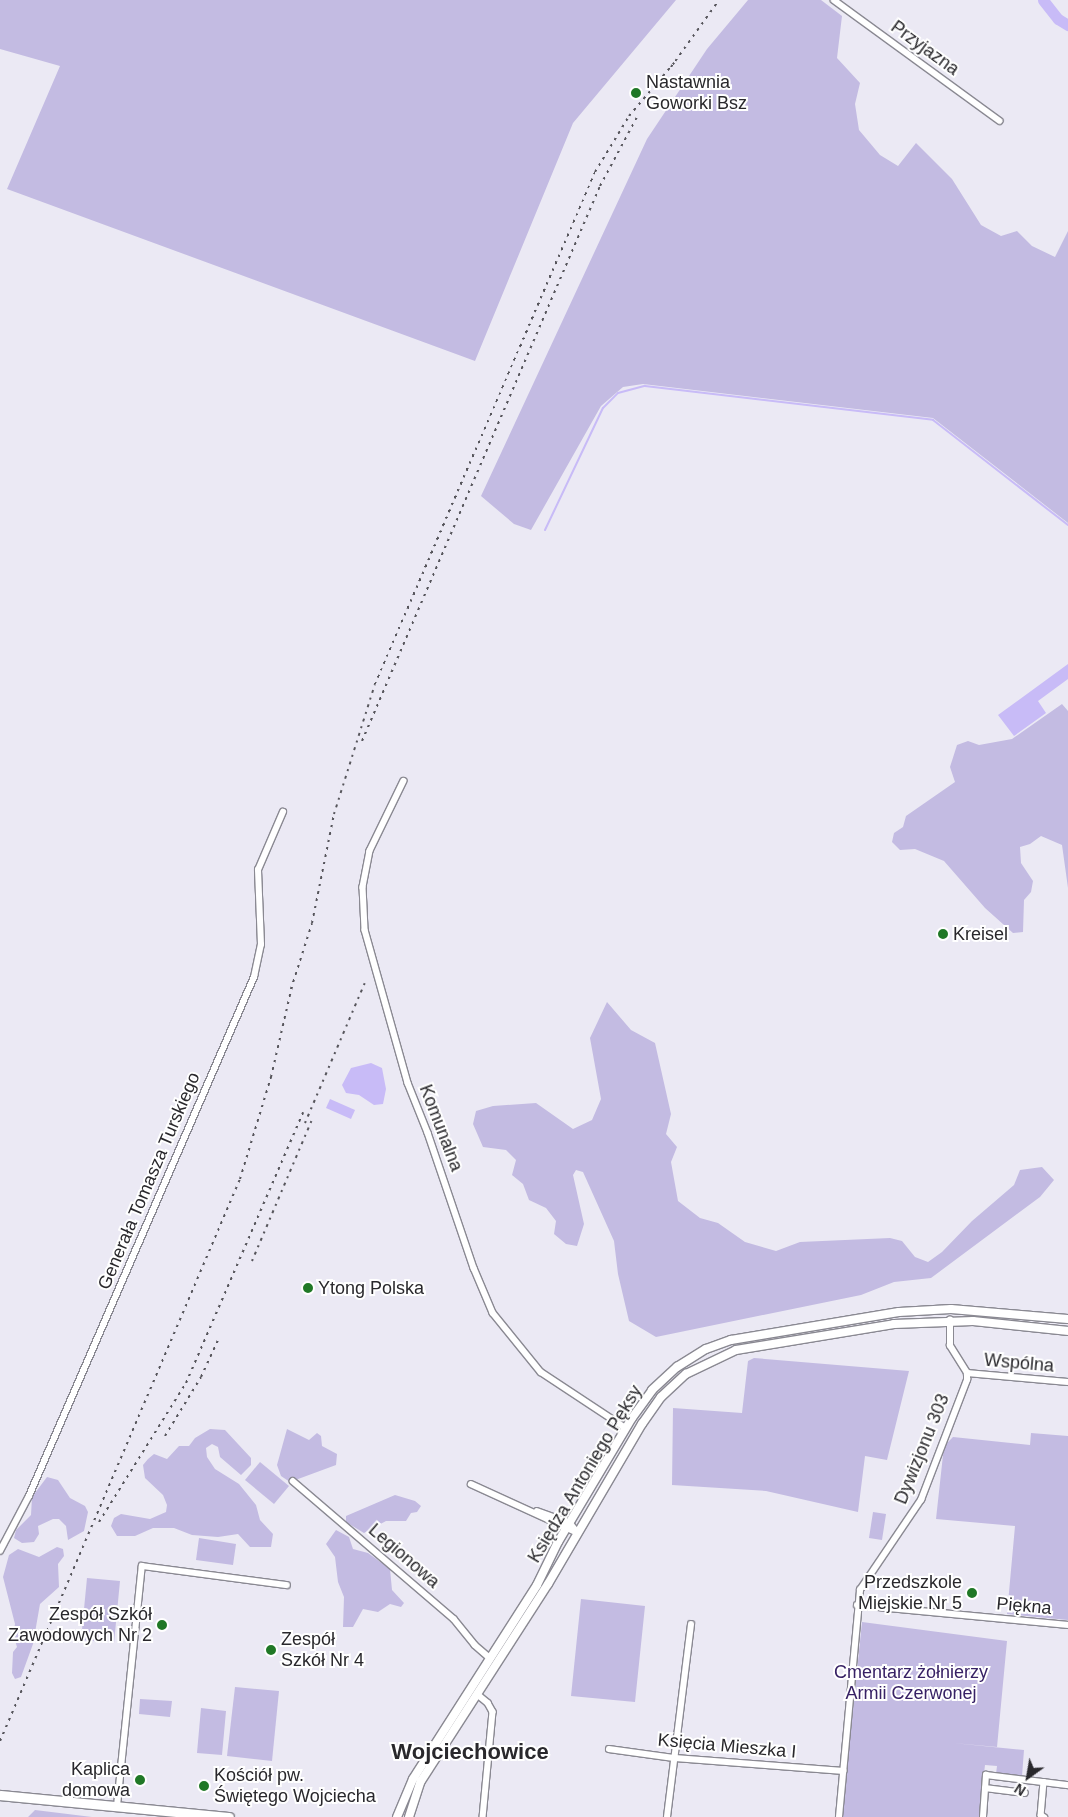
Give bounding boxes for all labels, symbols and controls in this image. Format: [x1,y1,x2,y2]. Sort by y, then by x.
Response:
street label: Przyjazna [887,16,963,80]
place label: Nastawnia Goworki Bsz [646,72,747,115]
marker: Nastawnia Goworki Bsz [630,87,642,99]
place label: Kreisel [953,923,1008,945]
marker: Kreisel [937,928,949,940]
street label: Generała Tomasza Turskiego [93,1069,205,1293]
street label: Komunalna [415,1082,467,1174]
place label: Ytong Polska [318,1277,424,1299]
marker: Ytong Polska [302,1282,314,1294]
street label: Wspólna [983,1349,1055,1377]
street label: Księdza Antoniego Pęksy [523,1381,647,1567]
street label: Dywizjonu 303 [890,1391,954,1507]
street label: Legionowa [364,1519,444,1593]
place label: Przedszkole Miejskie Nr 5 [858,1572,962,1615]
marker: Przedszkole Miejskie Nr 5 [966,1587,978,1599]
street label: Piękna [996,1593,1052,1619]
place label: Zespół Szkół Zawodowych Nr 2 [8,1604,152,1646]
marker: Zespół Szkół Zawodowych Nr 2 [156,1619,168,1631]
place label: Zespół Szkół Nr 4 [281,1629,364,1672]
marker: Zespół Szkół Nr 4 [265,1644,277,1656]
park label: Cmentarz żołnierzy Armii Czerwonej [834,1662,988,1705]
street label: Księcia Mieszka I [657,1729,797,1763]
district label: Wojciechowice [391,1739,549,1765]
north arrow [1003,1752,1053,1802]
place label: Kaplica domowa [62,1759,130,1802]
place label: Kościół pw. Świętego Wojciecha [214,1765,376,1808]
marker: Kaplica domowa [134,1774,146,1786]
marker: Kościół pw. Świętego Wojciecha [198,1780,210,1792]
text: N [1012,1780,1029,1799]

